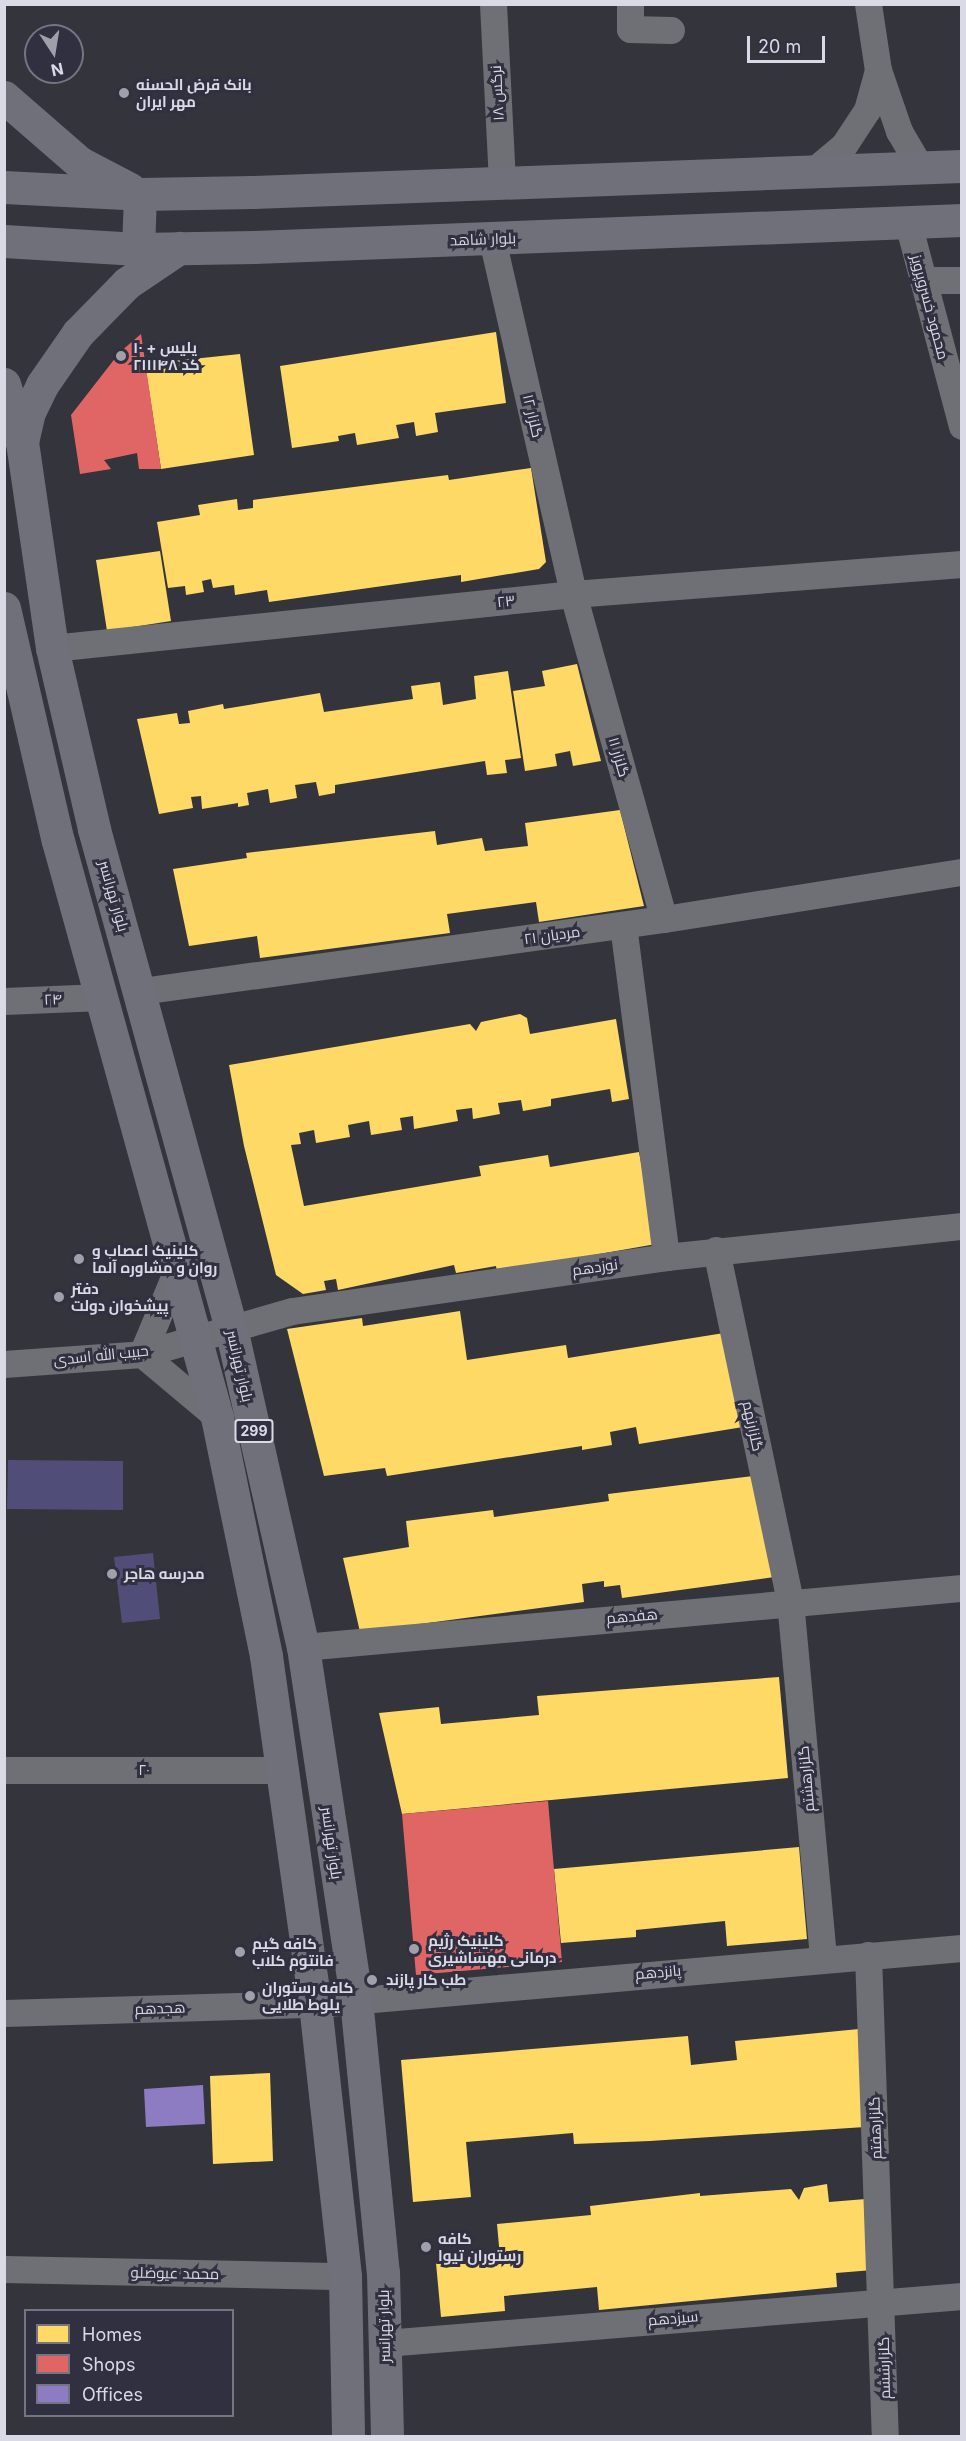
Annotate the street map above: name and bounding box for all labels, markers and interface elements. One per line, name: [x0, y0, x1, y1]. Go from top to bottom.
north arrow: [24, 24, 84, 84]
scale bar: [750, 24, 828, 62]
text: 20 m: [758, 36, 801, 57]
text: N: [49, 59, 65, 81]
street label: نرگس ۱۸: [487, 65, 507, 121]
place label: بانک قرض الحسنه مهر ایران: [136, 75, 252, 110]
marker: بانک قرض الحسنه مهر ایران: [117, 86, 131, 100]
street label: بلوار شاهد: [450, 229, 516, 249]
street label: محمود خسروپرویز: [907, 253, 953, 361]
place label: پلیس + ۱۰ کد ۲۱۱۱۴۸: [133, 338, 200, 373]
marker: پلیس + ۱۰ کد ۲۱۱۱۴۸: [114, 349, 128, 363]
street label: گلزار ۱۲: [519, 393, 547, 439]
street label: ۲۳: [496, 591, 516, 611]
street label: گلزار ۱۱: [605, 735, 633, 779]
street label: بلوار تهرانسر: [95, 858, 133, 934]
street label: ۲۱ مردیان: [523, 922, 581, 948]
street label: ۲۴: [44, 990, 62, 1008]
place label: کلینیک اعصاب و روان و مشاوره آلما: [92, 1241, 217, 1276]
marker: کلینیک اعصاب و روان و مشاوره آلما: [70, 1250, 88, 1268]
street label: نوزدهم: [571, 1255, 619, 1279]
place label: دفتر پیشخوان دولت: [71, 1279, 168, 1314]
marker: دفتر پیشخوان دولت: [52, 1290, 66, 1304]
street label: بلوار تهرانسر: [223, 1328, 257, 1404]
street label: حبیب الله اسدی: [53, 1341, 149, 1369]
street label: گلزارنهم: [739, 1399, 767, 1453]
road number: 299: [233, 1420, 275, 1442]
place label: مدرسه هاجر: [124, 1565, 205, 1583]
marker: مدرسه هاجر: [105, 1567, 119, 1581]
street label: هفدهم: [606, 1605, 658, 1627]
street label: گلزارهشتم: [794, 1745, 818, 1813]
street label: ۲۰: [138, 1761, 150, 1779]
street label: بلوار تهرانسر: [318, 1806, 346, 1880]
place label: کلینیک رژیم درمانی مهساشیری: [428, 1931, 556, 1966]
place label: کافه گیم فانتوم کلاب: [252, 1934, 334, 1969]
marker: کلینیک رژیم درمانی مهساشیری: [405, 1940, 423, 1958]
marker: کافه گیم فانتوم کلاب: [233, 1945, 247, 1959]
street label: پانزدهم: [634, 1961, 682, 1983]
marker: طب کار پازند: [363, 1971, 381, 1989]
place label: طب کار پازند: [386, 1971, 466, 1989]
place label: کافه رستوران يلوط طلایی: [262, 1978, 353, 2013]
marker: کافه رستوران يلوط طلایی: [243, 1989, 257, 2003]
street label: هجدهم: [134, 1998, 186, 2018]
street label: گلزارهفتم: [865, 2096, 885, 2160]
place label: کافه رستوران تیوا: [438, 2229, 521, 2264]
marker: کافه رستوران تیوا: [419, 2240, 433, 2254]
street label: محمد عیوضلو: [131, 2263, 219, 2283]
street label: بلوار تهرانسر: [374, 2289, 394, 2363]
street label: سیزدهم: [647, 2307, 699, 2329]
legend: [24, 2309, 234, 2417]
text: Homes: [82, 2324, 142, 2345]
street label: گلزارششم: [874, 2337, 894, 2399]
text: Shops: [82, 2354, 136, 2375]
text: Offices: [82, 2384, 143, 2405]

